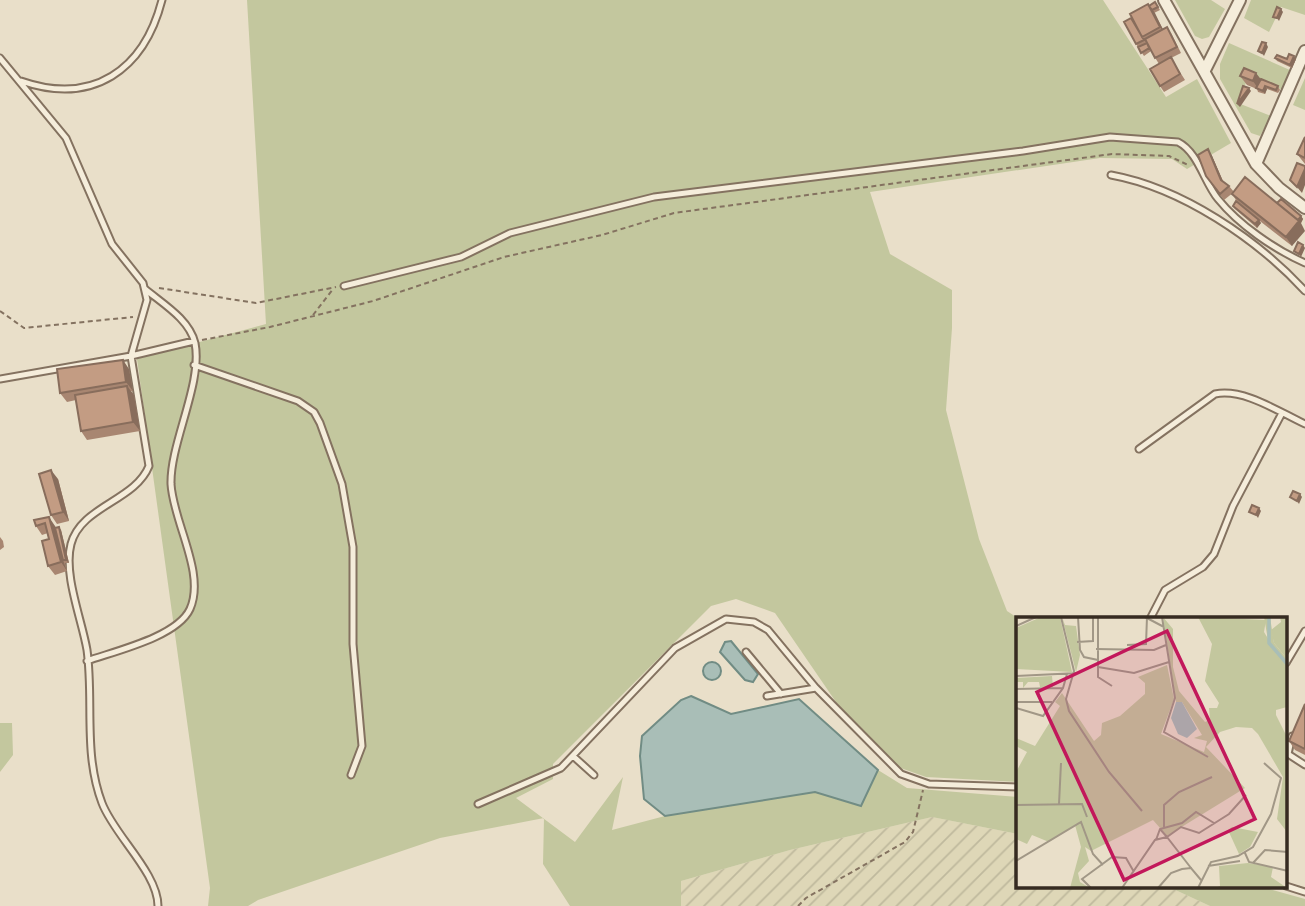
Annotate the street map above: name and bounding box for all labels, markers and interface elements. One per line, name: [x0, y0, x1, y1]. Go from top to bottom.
inset map: [1016, 617, 1288, 888]

